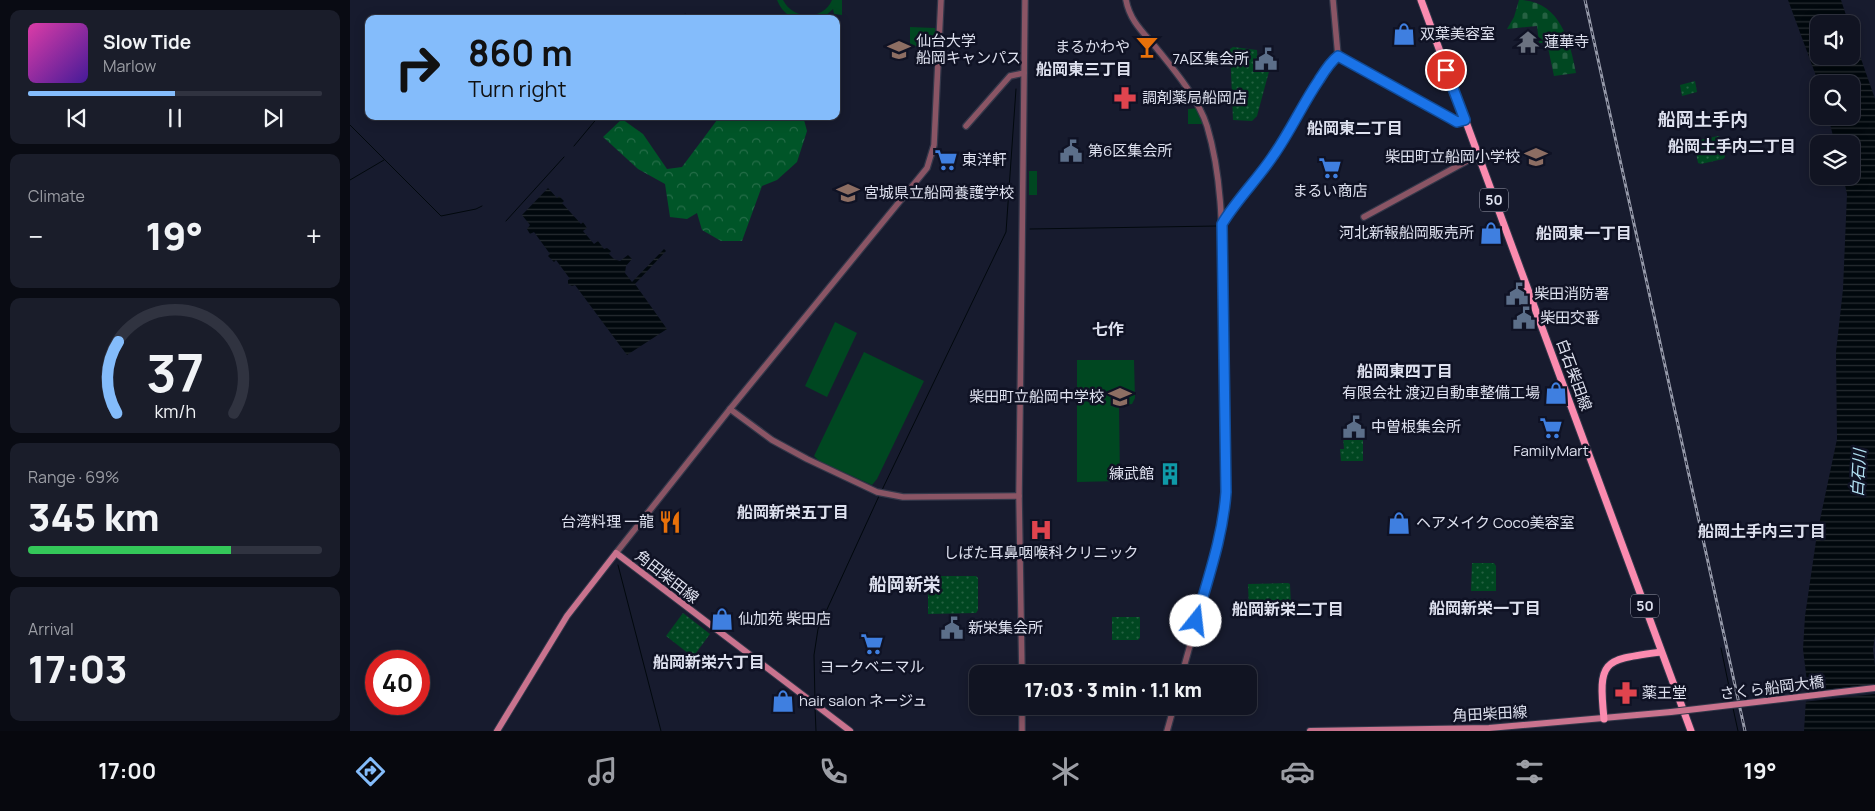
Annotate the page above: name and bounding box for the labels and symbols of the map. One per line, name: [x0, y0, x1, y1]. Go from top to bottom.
shop icon: 双葉美容室: [1391, 21, 1417, 47]
place label: 双葉美容室: [1420, 23, 1495, 44]
temple icon: 蓮華寺: [1515, 29, 1541, 55]
place label: 仙台大学 船岡キャンパス: [916, 30, 1021, 68]
place label: 蓮華寺: [1544, 31, 1589, 52]
bar icon: まるかわや: [1134, 34, 1160, 60]
place label: まるかわや: [1055, 36, 1130, 57]
school or university icon: 仙台大学 船岡キャンパス: [886, 37, 912, 63]
public building icon: 7A区集会所: [1253, 46, 1279, 72]
place label: 7A区集会所: [1173, 48, 1249, 69]
pin: [1425, 49, 1467, 91]
district label: 船岡東三丁目: [1036, 58, 1132, 80]
pharmacy icon: 調剤薬局船岡店: [1112, 85, 1138, 111]
place label: 調剤薬局船岡店: [1142, 87, 1247, 108]
district label: 船岡土手内: [1658, 107, 1748, 131]
district label: 船岡東二丁目: [1307, 117, 1403, 139]
district label: 船岡土手内二丁目: [1668, 135, 1796, 157]
public building icon: 第6区集会所: [1058, 138, 1084, 164]
place label: 第6区集会所: [1088, 140, 1172, 161]
school or university icon: 柴田町立船岡小学校: [1523, 144, 1549, 170]
place label: 柴田町立船岡小学校: [1385, 146, 1520, 167]
supermarket icon: 東洋軒: [933, 147, 959, 173]
place label: 東洋軒: [962, 149, 1007, 170]
supermarket icon: まるい商店: [1317, 155, 1343, 181]
school or university icon: 宮城県立船岡養護学校: [835, 180, 861, 206]
place label: まるい商店: [1292, 180, 1368, 201]
place label: 宮城県立船岡養護学校: [864, 182, 1014, 203]
road number: 50: [1480, 188, 1508, 212]
shop icon: 河北新報船岡販売所: [1478, 220, 1504, 246]
place label: 河北新報船岡販売所: [1339, 222, 1474, 243]
district label: 船岡東一丁目: [1536, 222, 1632, 244]
public building icon: 柴田消防署: [1504, 281, 1530, 307]
place label: 柴田消防署: [1534, 283, 1609, 304]
public building icon: 柴田交番: [1511, 305, 1537, 331]
place label: 柴田交番: [1540, 307, 1600, 328]
district label: 七作: [1092, 318, 1124, 340]
street label: 白石柴田線: [1552, 336, 1597, 414]
district label: 船岡東四丁目: [1357, 360, 1453, 382]
shop icon: 有限会社 渡辺自動車整備工場: [1543, 380, 1569, 406]
place label: 有限会社 渡辺自動車整備工場: [1342, 382, 1540, 403]
school or university icon: 柴田町立船岡中学校: [1107, 384, 1133, 410]
place label: 柴田町立船岡中学校: [969, 386, 1104, 407]
public building icon: 中曽根集会所: [1341, 414, 1367, 440]
supermarket icon: FamilyMart: [1538, 415, 1564, 441]
place label: 中曽根集会所: [1371, 416, 1461, 437]
place label: FamilyMart: [1513, 440, 1589, 461]
water label: 白石川: [1846, 446, 1870, 498]
building icon: 練武館: [1157, 461, 1183, 487]
place label: 練武館: [1109, 463, 1154, 484]
district label: 船岡新栄五丁目: [737, 501, 849, 523]
restaurant icon: 台湾料理 一龍: [657, 509, 683, 535]
shop icon: ヘアメイク Coco美容室: [1386, 510, 1412, 536]
place label: 台湾料理 一龍: [561, 511, 654, 532]
place label: ヘアメイク Coco美容室: [1416, 512, 1575, 533]
hospital icon: しばた耳鼻咽喉科クリニック: [1028, 517, 1054, 543]
district label: 船岡土手内三丁目: [1698, 520, 1826, 542]
place label: しばた耳鼻咽喉科クリニック: [943, 542, 1139, 563]
street label: 角田柴田線: [631, 545, 703, 608]
district label: 船岡新栄: [869, 572, 941, 596]
position arrow: [1169, 594, 1221, 646]
road number: 50: [1631, 594, 1659, 618]
district label: 船岡新栄一丁目: [1429, 597, 1541, 619]
district label: 船岡新栄二丁目: [1232, 598, 1344, 620]
shop icon: 仙加苑 柴田店: [709, 606, 735, 632]
place label: 仙加苑 柴田店: [738, 608, 831, 629]
public building icon: 新栄集会所: [939, 615, 965, 641]
place label: 新栄集会所: [968, 617, 1043, 638]
supermarket icon: ヨークベニマル: [859, 631, 885, 657]
speed limit sign: 40: [365, 650, 430, 715]
district label: 船岡新栄六丁目: [653, 651, 765, 673]
place label: ヨークベニマル: [819, 656, 925, 677]
street label: さくら船岡大橋: [1719, 671, 1825, 704]
pharmacy icon: 薬王堂: [1613, 680, 1639, 706]
place label: 薬王堂: [1642, 682, 1687, 703]
shop icon: hair salon ネージュ: [770, 688, 796, 714]
place label: hair salon ネージュ: [799, 690, 927, 711]
street label: 角田柴田線: [1452, 701, 1528, 726]

